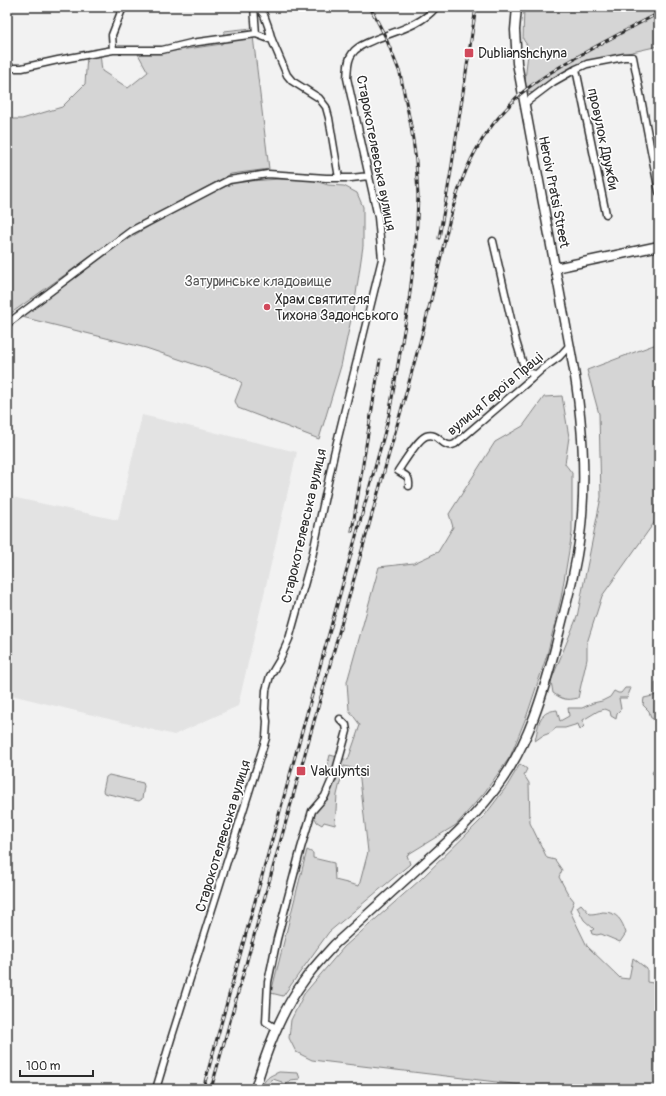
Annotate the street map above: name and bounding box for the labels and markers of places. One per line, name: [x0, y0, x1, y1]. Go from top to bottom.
place label: Dublianshchyna: [478, 45, 567, 62]
marker: Dublianshchyna: [463, 47, 475, 59]
place label: Храм святителя Тихона Задонського: [275, 291, 399, 324]
marker: Храм святителя Тихона Задонського: [262, 302, 272, 312]
place label: Vakulyntsi: [310, 763, 370, 780]
marker: Vakulyntsi: [295, 765, 307, 777]

